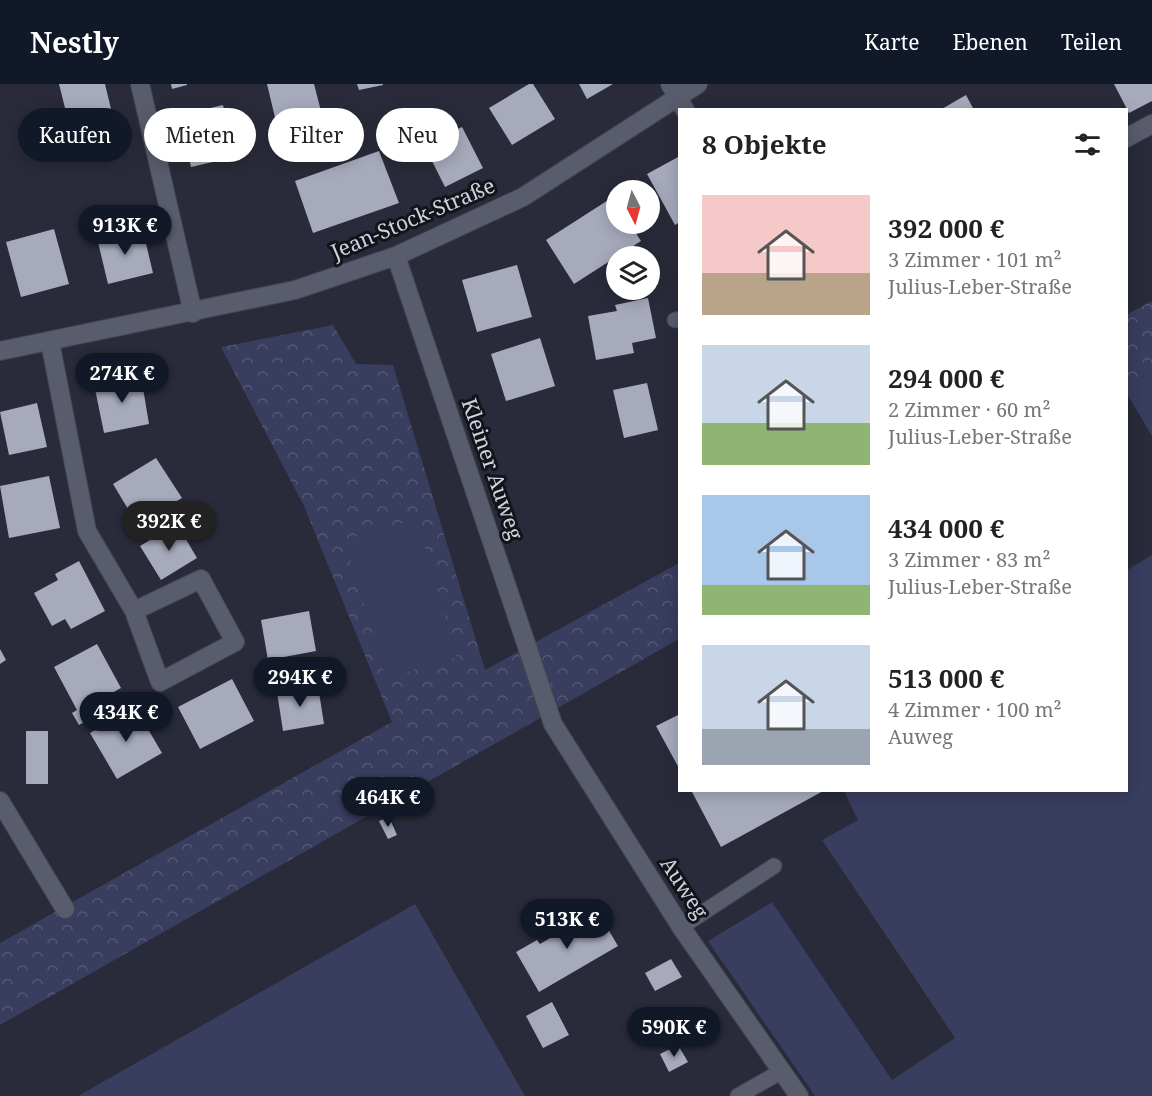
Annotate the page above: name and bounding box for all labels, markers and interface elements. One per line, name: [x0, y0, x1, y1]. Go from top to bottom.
text: Nestly: [30, 23, 119, 61]
text: Karte: [864, 28, 919, 56]
text: Ebenen: [952, 28, 1028, 56]
text: Teilen: [1061, 28, 1122, 56]
chip: Kaufen: [18, 108, 132, 162]
chip: Mieten: [144, 108, 256, 162]
chip: Filter: [268, 108, 364, 162]
chip: Neu: [376, 108, 459, 162]
text: 8 Objekte: [702, 126, 827, 162]
icon: filters: [1071, 128, 1104, 161]
street label: Jean-Stock-Straße: [325, 171, 499, 266]
north arrow: [606, 180, 660, 234]
map controls: [606, 180, 660, 300]
pin: 913K €: [76, 205, 174, 256]
text: 392 000 €: [888, 210, 1004, 246]
text: 913K €: [93, 211, 157, 238]
icon: home: [750, 219, 822, 291]
button: layers: [606, 246, 660, 300]
text: 3 Zimmer · 101 m²: [888, 246, 1062, 273]
text: Julius-Leber-Straße: [888, 273, 1072, 300]
pin: 274K €: [73, 353, 171, 404]
text: 274K €: [90, 359, 154, 386]
text: 294 000 €: [888, 360, 1004, 396]
icon: home: [750, 369, 822, 441]
street label: Kleiner Auweg: [456, 394, 530, 544]
text: 2 Zimmer · 60 m²: [888, 396, 1050, 423]
text: Julius-Leber-Straße: [888, 423, 1072, 450]
pin: 392K €: [120, 501, 218, 552]
text: 392K €: [137, 507, 201, 534]
text: 434 000 €: [888, 510, 1004, 546]
icon: home: [750, 519, 822, 591]
text: 3 Zimmer · 83 m²: [888, 546, 1050, 573]
text: Julius-Leber-Straße: [888, 573, 1072, 600]
pin: 294K €: [251, 657, 349, 708]
text: 513 000 €: [888, 660, 1004, 696]
text: 294K €: [268, 663, 332, 690]
icon: home: [750, 669, 822, 741]
pin: 434K €: [77, 692, 175, 743]
text: 4 Zimmer · 100 m²: [888, 696, 1062, 723]
text: 434K €: [94, 698, 158, 725]
text: Auweg: [888, 723, 953, 750]
pin: 464K €: [339, 777, 437, 828]
text: 464K €: [356, 783, 420, 810]
street label: Auweg: [654, 851, 716, 924]
pin: 513K €: [518, 899, 616, 950]
text: 513K €: [535, 905, 599, 932]
pin: 590K €: [625, 1007, 723, 1058]
text: 590K €: [642, 1013, 706, 1040]

